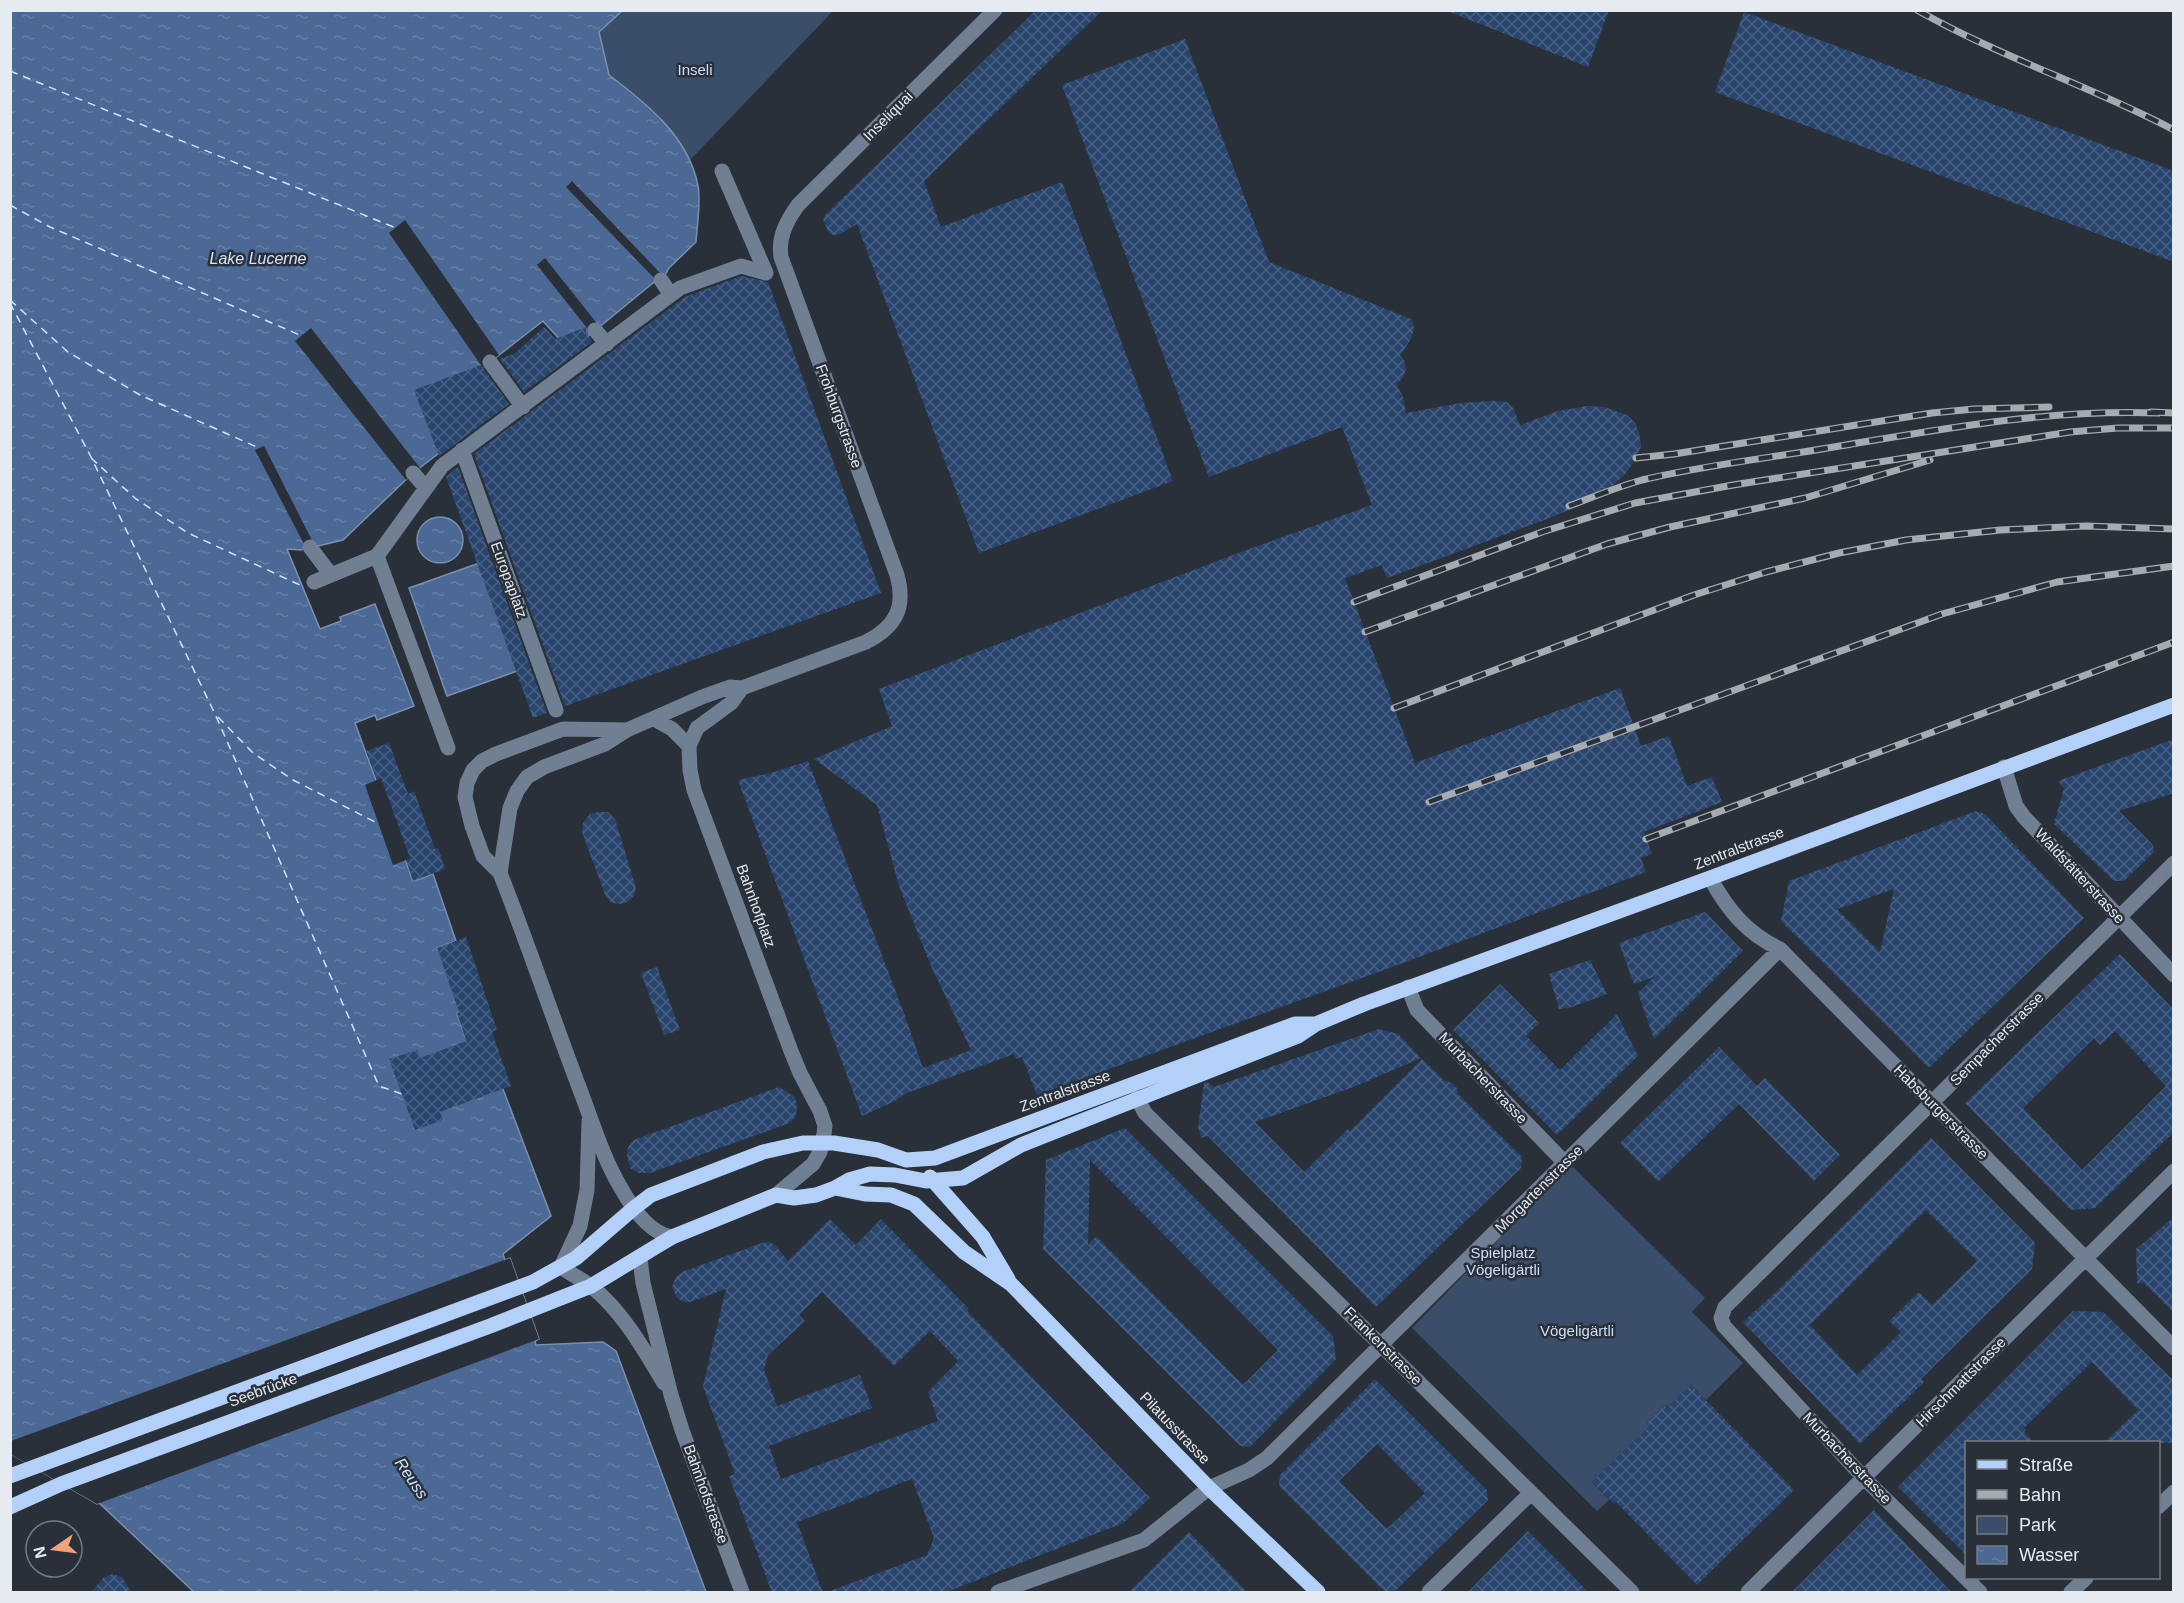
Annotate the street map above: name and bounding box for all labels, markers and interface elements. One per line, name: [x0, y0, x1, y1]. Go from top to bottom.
park label: Inseli: [677, 61, 713, 78]
street label: Inseliquai: [859, 87, 916, 144]
water label: Lake Lucerne: [210, 250, 307, 267]
street label: Frohburgstrasse: [813, 362, 866, 470]
street label: Europaplatz: [488, 539, 531, 620]
street label: Zentralstrasse: [1691, 823, 1786, 872]
street label: Waldstätterstrasse: [2032, 825, 2129, 927]
street label: Bahnhofplatz: [734, 862, 779, 950]
street label: Sempacherstrasse: [1946, 988, 2047, 1089]
street label: Murbacherstrasse: [1436, 1029, 1531, 1127]
street label: Habsburgerstrasse: [1891, 1061, 1992, 1162]
street label: Zentralstrasse: [1017, 1066, 1112, 1115]
street label: Morgartenstrasse: [1491, 1141, 1586, 1236]
park label: Spielplatz Vögeligärtli: [1466, 1244, 1540, 1278]
street label: Frankenstrasse: [1341, 1303, 1426, 1388]
park label: Vögeligärtli: [1540, 1322, 1614, 1339]
street label: Hirschmattstrasse: [1912, 1333, 2009, 1430]
street label: Seebrücke: [226, 1369, 299, 1410]
street label: Pilatusstrasse: [1137, 1388, 1214, 1467]
street label: Murbacherstrasse: [1800, 1409, 1895, 1507]
legend: [1965, 1441, 2160, 1579]
street label: Bahnhofstrasse: [681, 1442, 732, 1546]
water label: Reuss: [392, 1455, 431, 1502]
text: Straße: [2019, 1455, 2073, 1475]
text: Bahn: [2019, 1485, 2061, 1505]
text: Park: [2019, 1515, 2057, 1535]
north arrow: [24, 1519, 84, 1579]
text: N: [30, 1545, 50, 1560]
text: Wasser: [2019, 1545, 2079, 1565]

